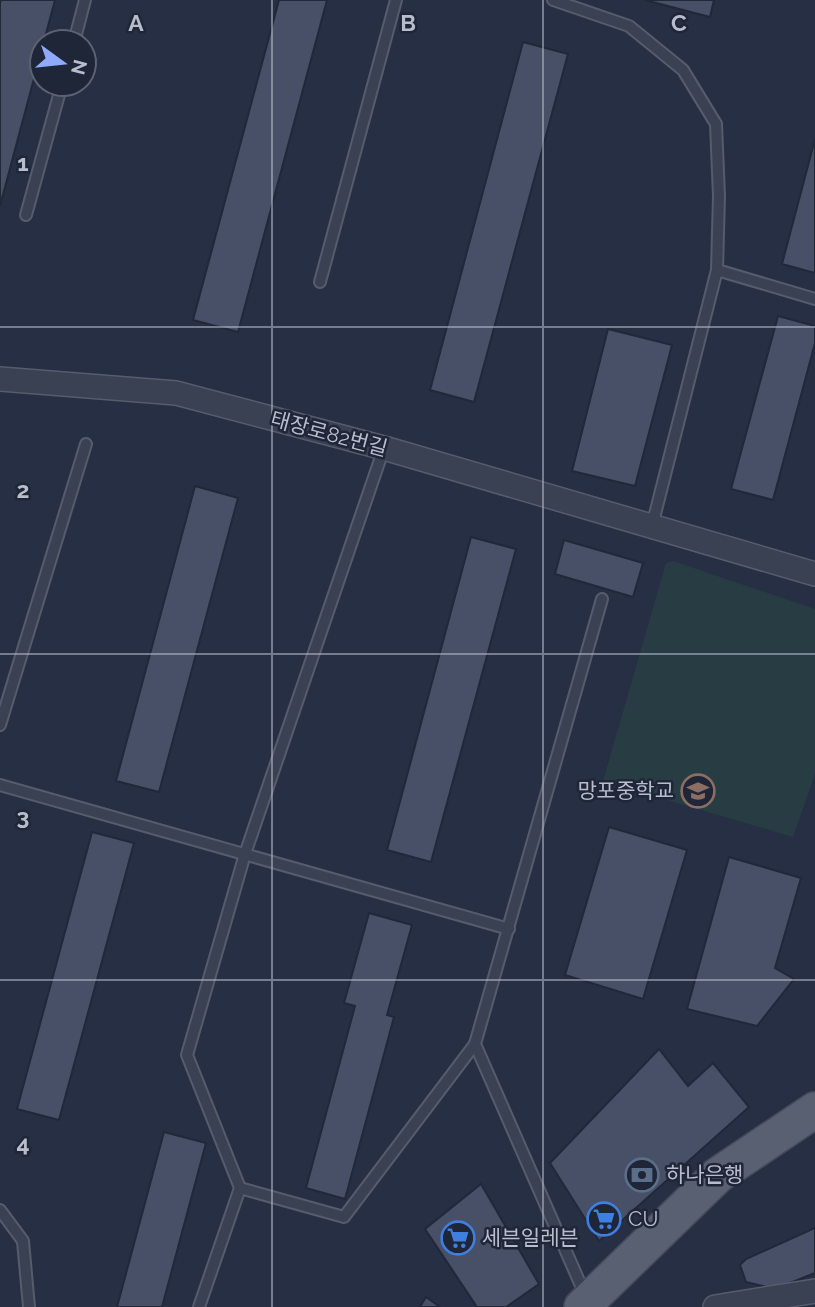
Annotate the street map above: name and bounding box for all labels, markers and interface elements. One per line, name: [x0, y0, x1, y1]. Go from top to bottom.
text: A: [128, 9, 144, 36]
text: B: [400, 9, 416, 36]
text: C: [671, 9, 687, 36]
north arrow: [28, 28, 98, 98]
text: N: [67, 58, 92, 77]
text: 1: [17, 149, 29, 176]
street label: 태장로82번길: [268, 406, 390, 461]
text: 2: [17, 476, 29, 503]
school or university icon: 망포중학교: [679, 772, 717, 810]
place label: 망포중학교: [577, 778, 674, 803]
text: 3: [17, 803, 29, 830]
text: 4: [16, 1130, 30, 1157]
bank icon: 하나은행: [623, 1156, 661, 1194]
place label: 하나은행: [666, 1162, 743, 1187]
supermarket icon: CU: [585, 1200, 623, 1238]
place label: CU: [628, 1206, 658, 1231]
supermarket icon: 세븐일레븐: [439, 1219, 477, 1257]
place label: 세븐일레븐: [482, 1225, 579, 1250]

